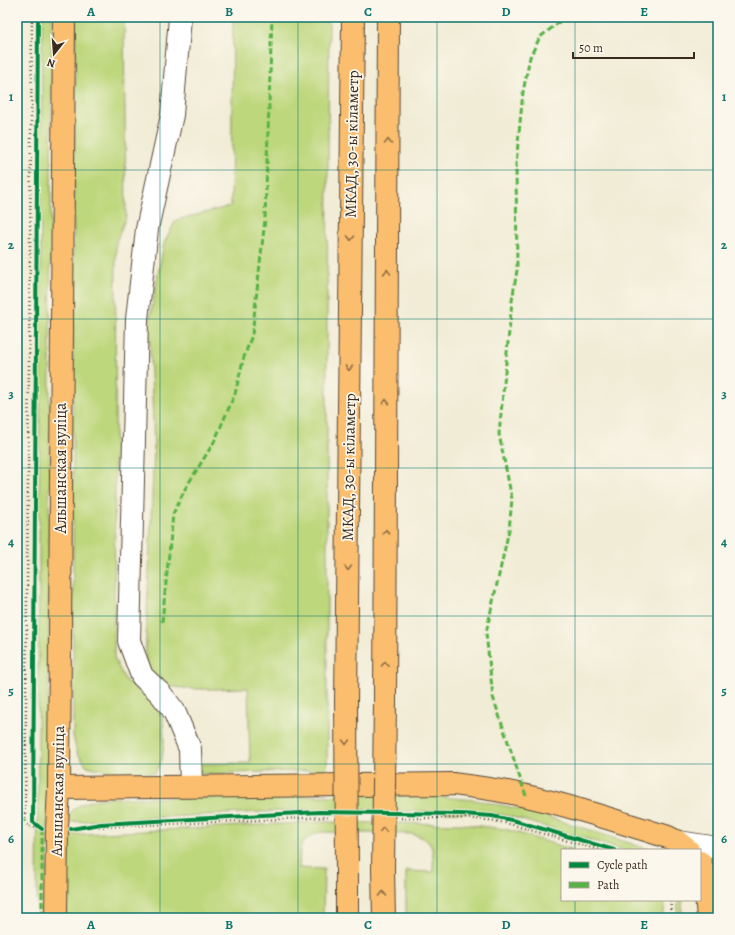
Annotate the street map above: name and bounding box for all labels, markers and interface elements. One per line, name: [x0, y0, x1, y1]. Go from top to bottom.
text: A: [86, 3, 96, 20]
text: B: [225, 3, 233, 20]
text: C: [364, 3, 372, 20]
text: D: [501, 3, 511, 20]
text: E: [640, 3, 648, 20]
north arrow: [34, 34, 74, 74]
scale bar: [573, 34, 694, 60]
text: 50 m: [579, 40, 603, 56]
text: N: [45, 55, 57, 71]
street label: МКАД, 30-ы кіламетр: [340, 70, 364, 218]
text: 1: [9, 88, 14, 105]
text: 1: [722, 88, 727, 105]
one-way arrow: [384, 139, 392, 145]
one-way arrow: [347, 235, 355, 241]
text: 2: [8, 236, 15, 253]
text: 2: [721, 236, 728, 253]
one-way arrow: [383, 269, 391, 275]
one-way arrow: [345, 365, 354, 371]
text: 3: [8, 385, 14, 402]
text: 3: [721, 385, 727, 402]
street label: МКАД, 30-ы кіламетр: [337, 393, 361, 541]
one-way arrow: [382, 399, 391, 405]
street label: Альшанская вуліца: [50, 402, 72, 534]
one-way arrow: [382, 529, 390, 535]
text: 4: [8, 533, 14, 550]
text: 4: [721, 533, 727, 550]
one-way arrow: [344, 565, 352, 571]
one-way arrow: [381, 661, 389, 667]
text: 5: [8, 682, 14, 699]
text: 5: [721, 682, 727, 699]
street label: Альшанская вуліца: [46, 725, 70, 858]
one-way arrow: [342, 739, 350, 745]
one-way arrow: [379, 827, 387, 833]
text: 6: [8, 830, 14, 847]
text: 6: [721, 830, 727, 847]
legend: [561, 849, 701, 901]
text: Cycle path: [597, 857, 648, 873]
text: Path: [597, 877, 620, 893]
one-way arrow: [379, 891, 387, 897]
text: A: [86, 916, 96, 933]
text: B: [225, 916, 233, 933]
text: C: [364, 916, 372, 933]
text: D: [501, 916, 511, 933]
text: E: [640, 916, 648, 933]

